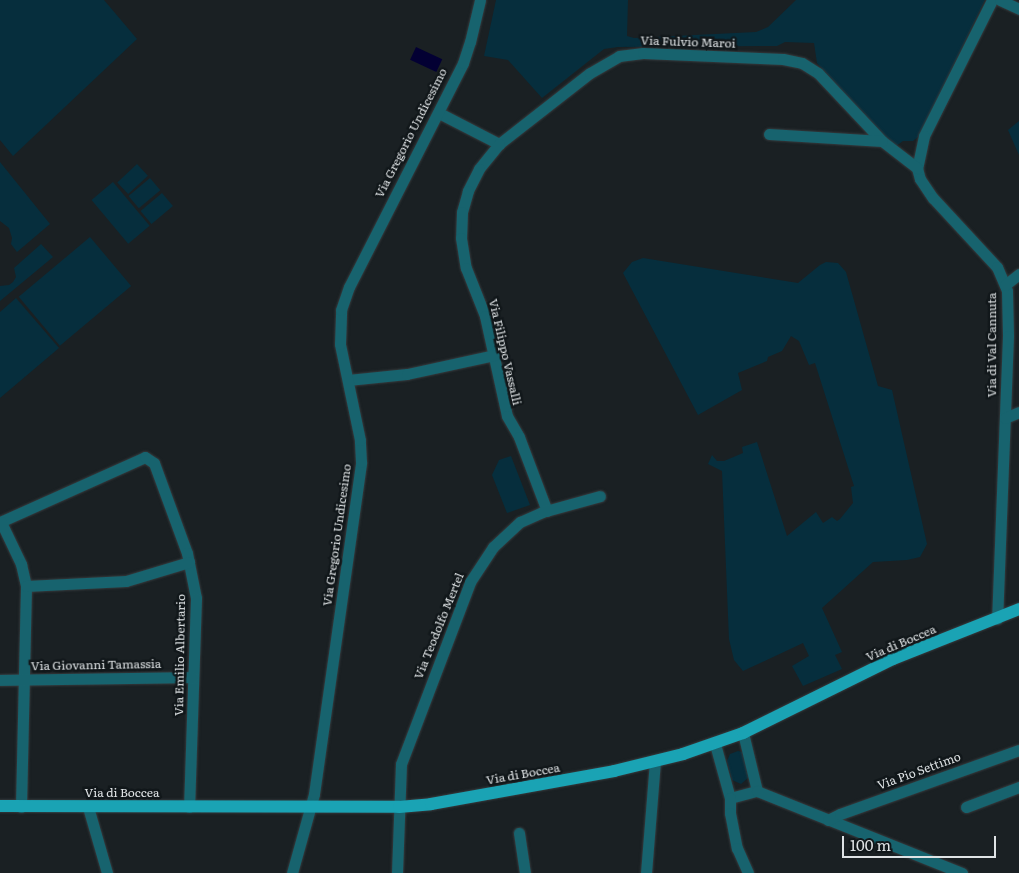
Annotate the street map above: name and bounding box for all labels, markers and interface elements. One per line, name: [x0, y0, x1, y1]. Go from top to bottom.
street label: Via Fulvio Maroi: [640, 33, 736, 51]
street label: Via Gregorio Undicesimo: [372, 66, 450, 200]
street label: Via di Val Cannuta: [985, 293, 999, 397]
street label: Via Filippo Vassalli: [486, 297, 524, 407]
street label: Via Gregorio Undicesimo: [320, 463, 354, 607]
street label: Via Teodolfo Mertel: [411, 571, 467, 681]
street label: Via Emilio Albertario: [172, 594, 188, 716]
street label: Via di Boccea: [864, 622, 938, 664]
street label: Via Giovanni Tamassia: [31, 657, 161, 673]
street label: Via Pio Settimo: [875, 749, 963, 793]
street label: Via di Boccea: [485, 760, 561, 788]
street label: Via di Boccea: [85, 786, 159, 800]
scale bar: [844, 826, 998, 858]
text: 100 m: [850, 833, 891, 856]

